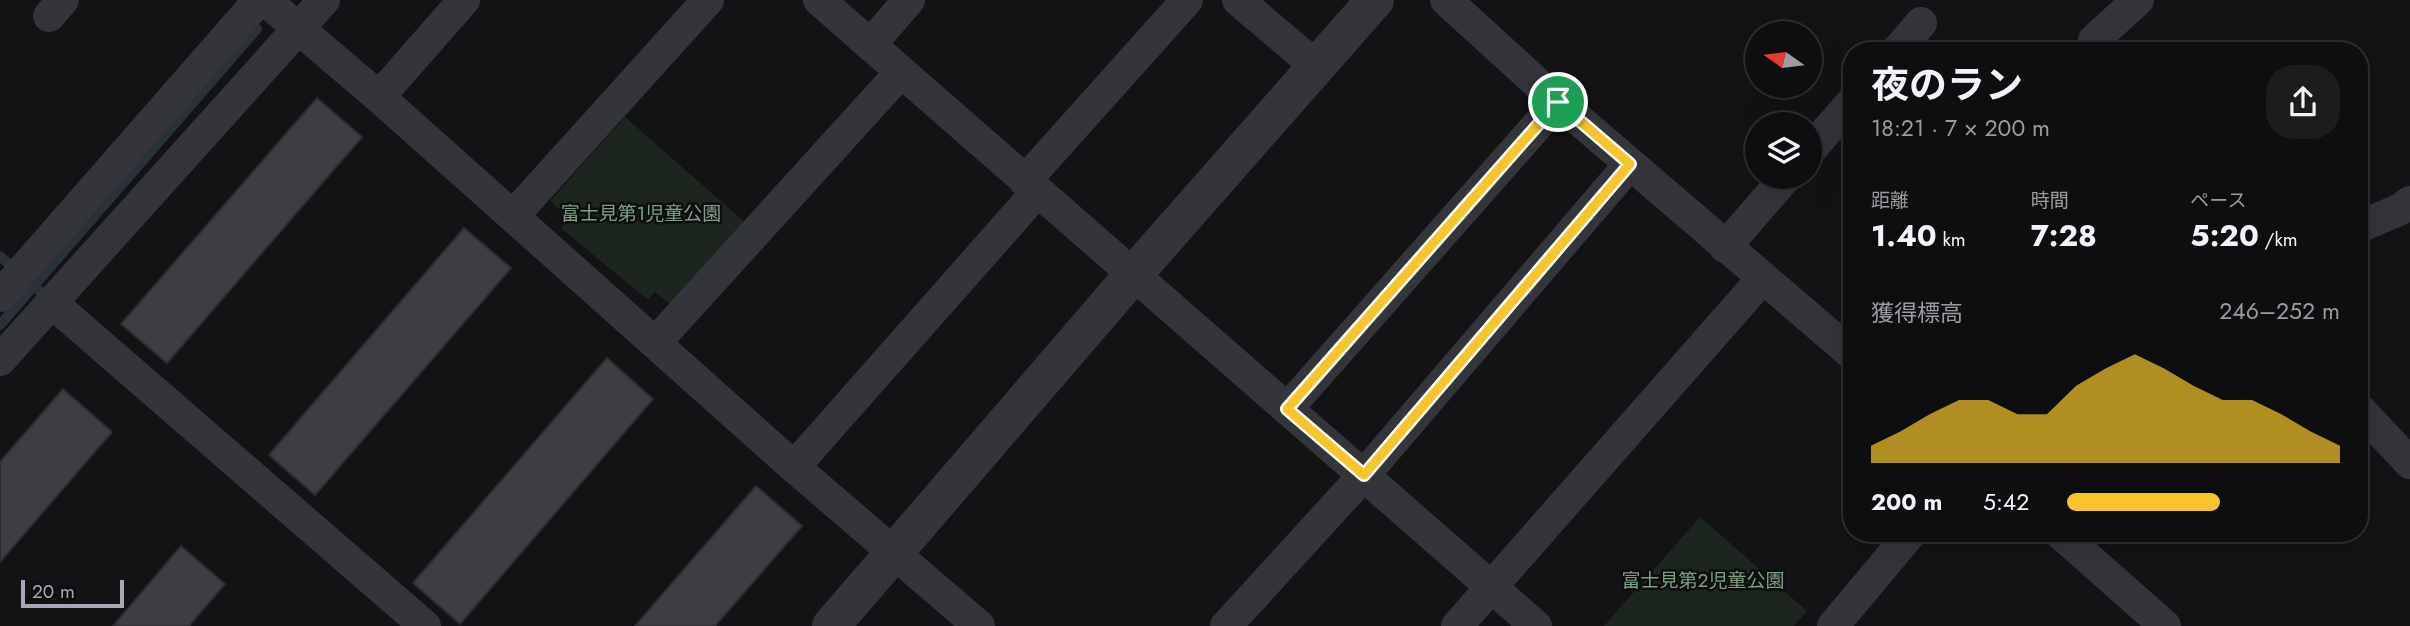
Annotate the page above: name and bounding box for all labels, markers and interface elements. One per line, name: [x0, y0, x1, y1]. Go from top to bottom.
north arrow: [1745, 21, 1822, 98]
map controls: [1745, 21, 1822, 189]
text: 夜のラン: [1871, 57, 2023, 112]
button: share: [2266, 65, 2340, 139]
pin: [1528, 72, 1588, 132]
icon: arrive: [1539, 83, 1577, 121]
text: 18:21 · 7 × 200 m: [1871, 111, 2050, 145]
button: layers: [1745, 112, 1822, 189]
text: 距離: [1871, 187, 1909, 214]
text: 時間: [2031, 187, 2069, 214]
text: ペース: [2190, 187, 2246, 214]
park label: 富士見第1児童公園: [561, 200, 721, 227]
text: 1.40: [1871, 214, 1937, 257]
text: 7:28: [2031, 214, 2097, 257]
text: 5:20: [2190, 214, 2259, 257]
text: km: [1937, 226, 1966, 253]
text: /km: [2259, 226, 2298, 253]
text: 246–252 m: [2219, 294, 2340, 328]
text: 獲得標高: [1871, 296, 1963, 330]
text: 200 m: [1871, 485, 1942, 519]
text: 5:42: [1983, 485, 2029, 519]
park label: 富士見第2児童公園: [1622, 567, 1784, 594]
scale bar: [21, 577, 124, 609]
text: 20 m: [32, 578, 75, 605]

